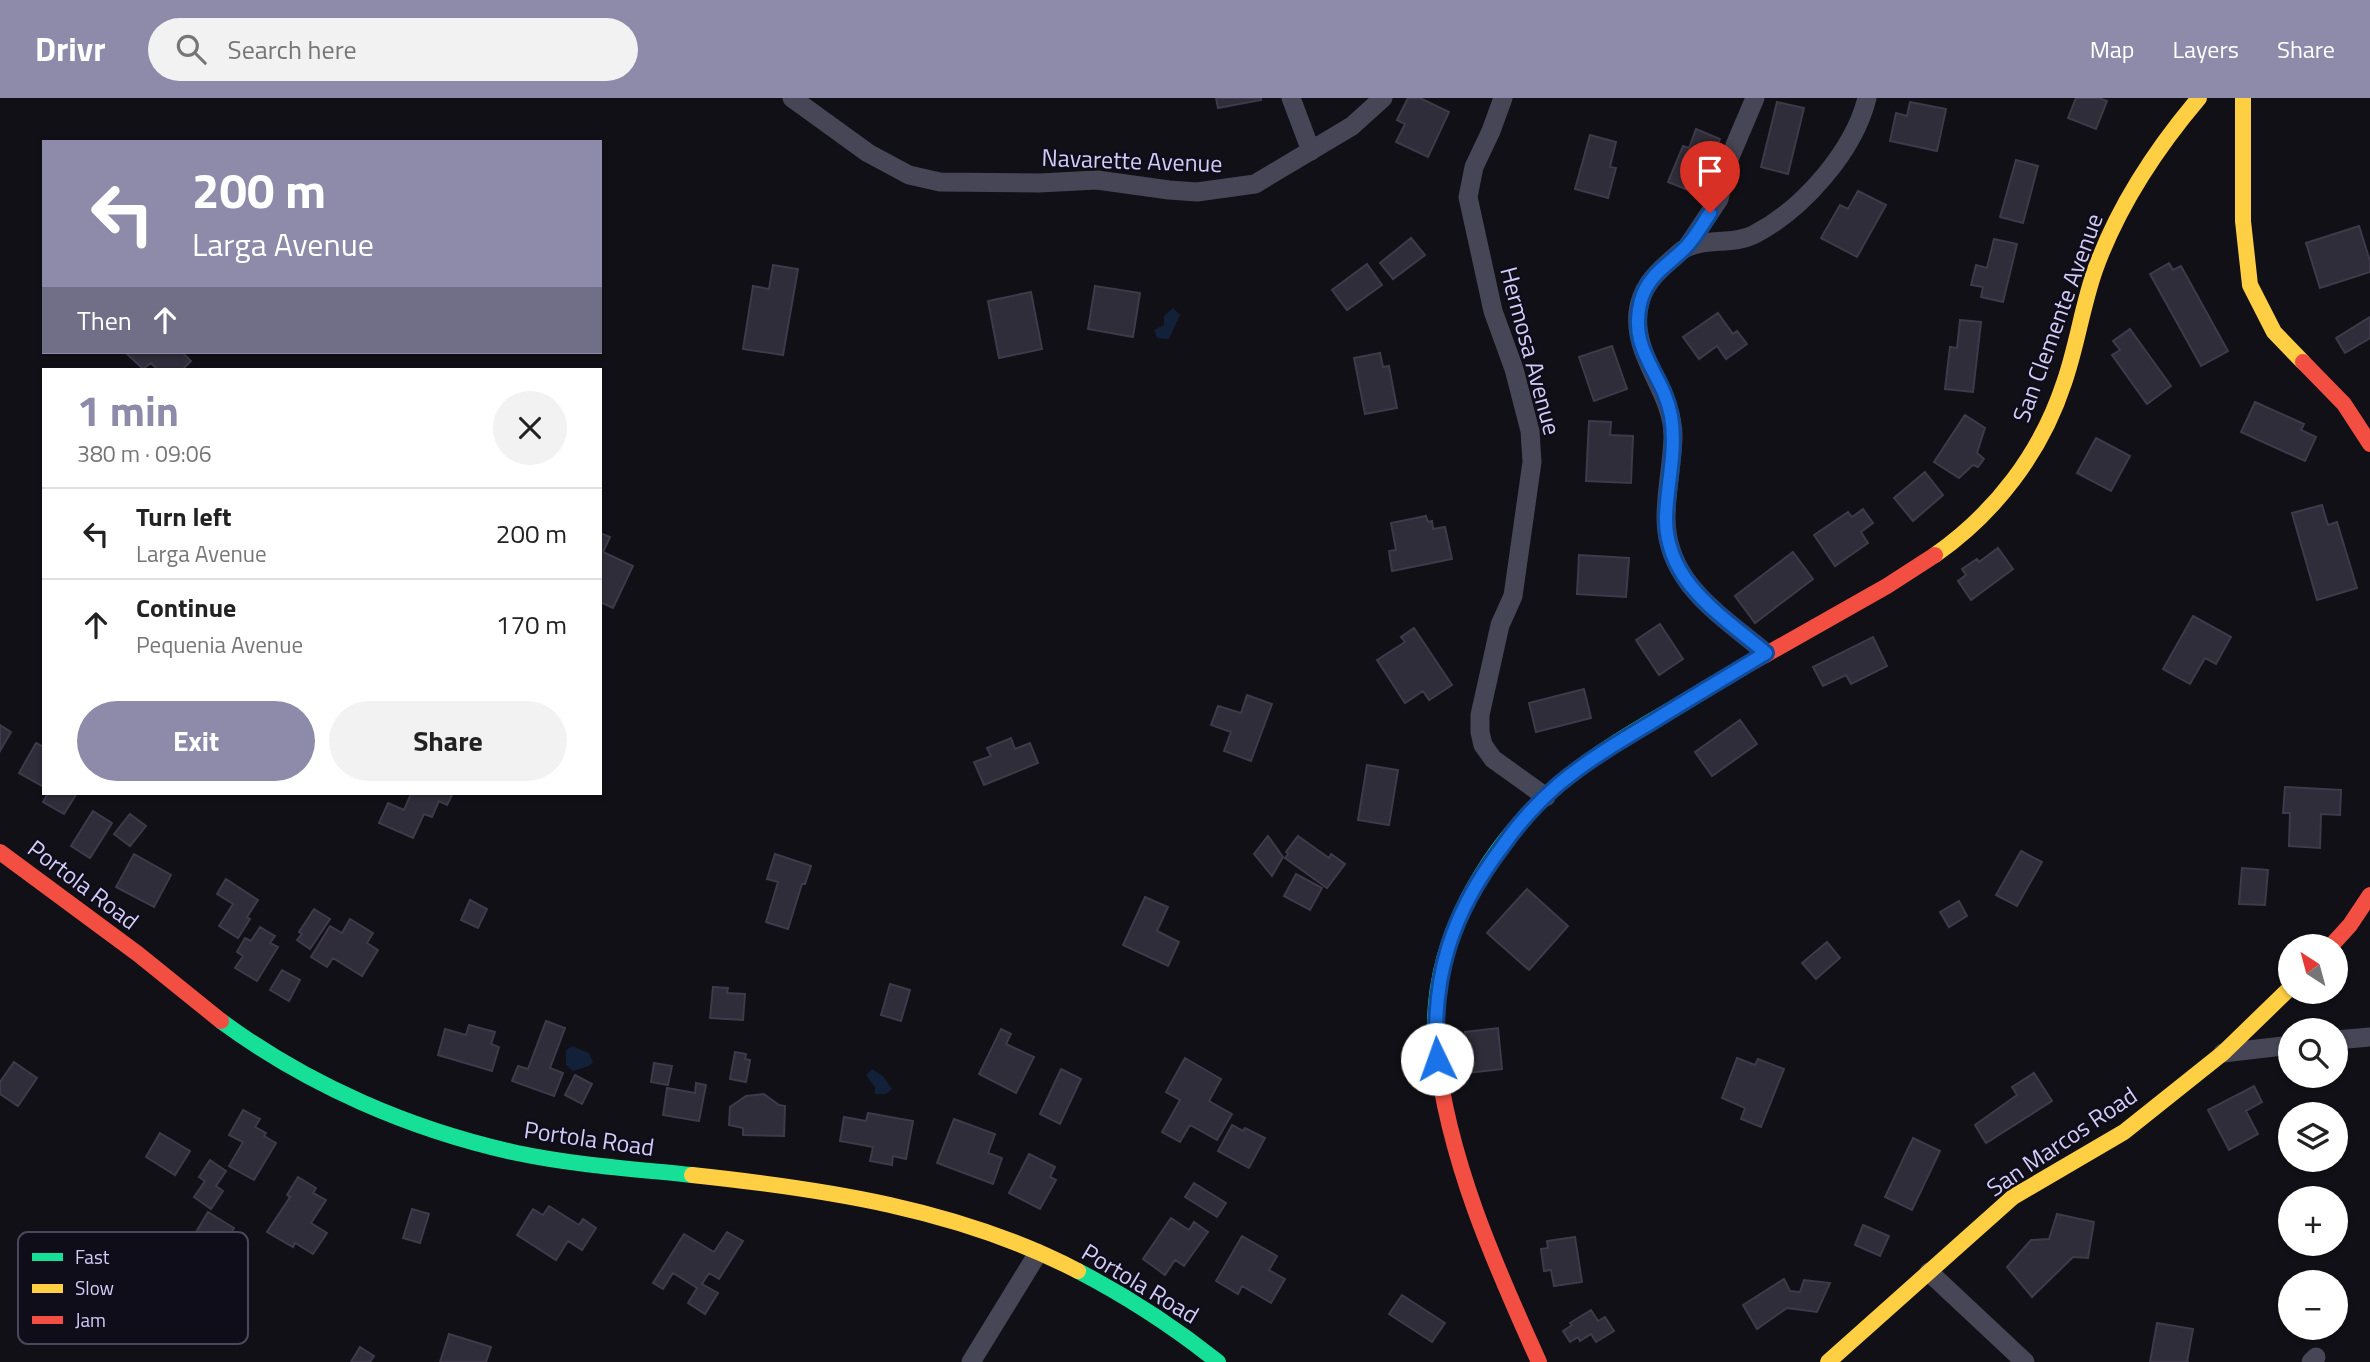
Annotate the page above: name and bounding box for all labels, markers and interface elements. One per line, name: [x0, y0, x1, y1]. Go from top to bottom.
search box: [148, 18, 638, 81]
text: Drivr: [35, 24, 106, 74]
icon: search: [172, 30, 210, 68]
text: Search here: [228, 30, 357, 69]
text: Map: [2090, 31, 2135, 67]
text: Layers: [2173, 31, 2239, 67]
text: Share: [2277, 31, 2335, 67]
street label: Navarette Avenue: [1041, 139, 1223, 181]
pin: [1680, 141, 1740, 213]
text: 200 m: [192, 152, 326, 227]
icon: arrive: [1691, 152, 1729, 190]
icon: left: [77, 168, 168, 259]
street label: San Clemente Avenue: [2003, 208, 2112, 427]
text: Larga Avenue: [192, 220, 374, 268]
street label: Hermosa Avenue: [1491, 263, 1571, 439]
text: Then: [77, 301, 132, 340]
icon: ahead: [146, 301, 184, 339]
text: 1 min: [77, 378, 179, 442]
button: close: [493, 391, 567, 465]
text: 380 m · 09:06: [77, 436, 212, 471]
text: Turn left: [136, 497, 231, 536]
text: 200 m: [496, 514, 567, 553]
icon: left: [77, 515, 115, 553]
text: Larga Avenue: [136, 536, 267, 571]
text: Continue: [136, 588, 236, 627]
text: 170 m: [496, 605, 567, 644]
icon: ahead: [77, 606, 115, 644]
text: Pequenia Avenue: [136, 627, 303, 662]
button: Exit: [77, 701, 315, 781]
button: Share: [329, 701, 567, 781]
street label: Portola Road: [20, 830, 147, 938]
north arrow: [2278, 934, 2348, 1004]
map controls: [2278, 934, 2348, 1340]
button: search: [2278, 1018, 2348, 1088]
position arrow: [1400, 1022, 1474, 1096]
street label: San Marcos Road: [1979, 1077, 2144, 1205]
button: layers: [2278, 1102, 2348, 1172]
street label: Portola Road: [522, 1111, 657, 1165]
button: +: [2278, 1186, 2348, 1256]
legend: [18, 1232, 248, 1344]
street label: Portola Road: [1075, 1234, 1206, 1332]
text: Fast: [75, 1242, 110, 1271]
button: −: [2278, 1270, 2348, 1340]
text: Slow: [75, 1273, 114, 1302]
text: Jam: [75, 1305, 106, 1334]

